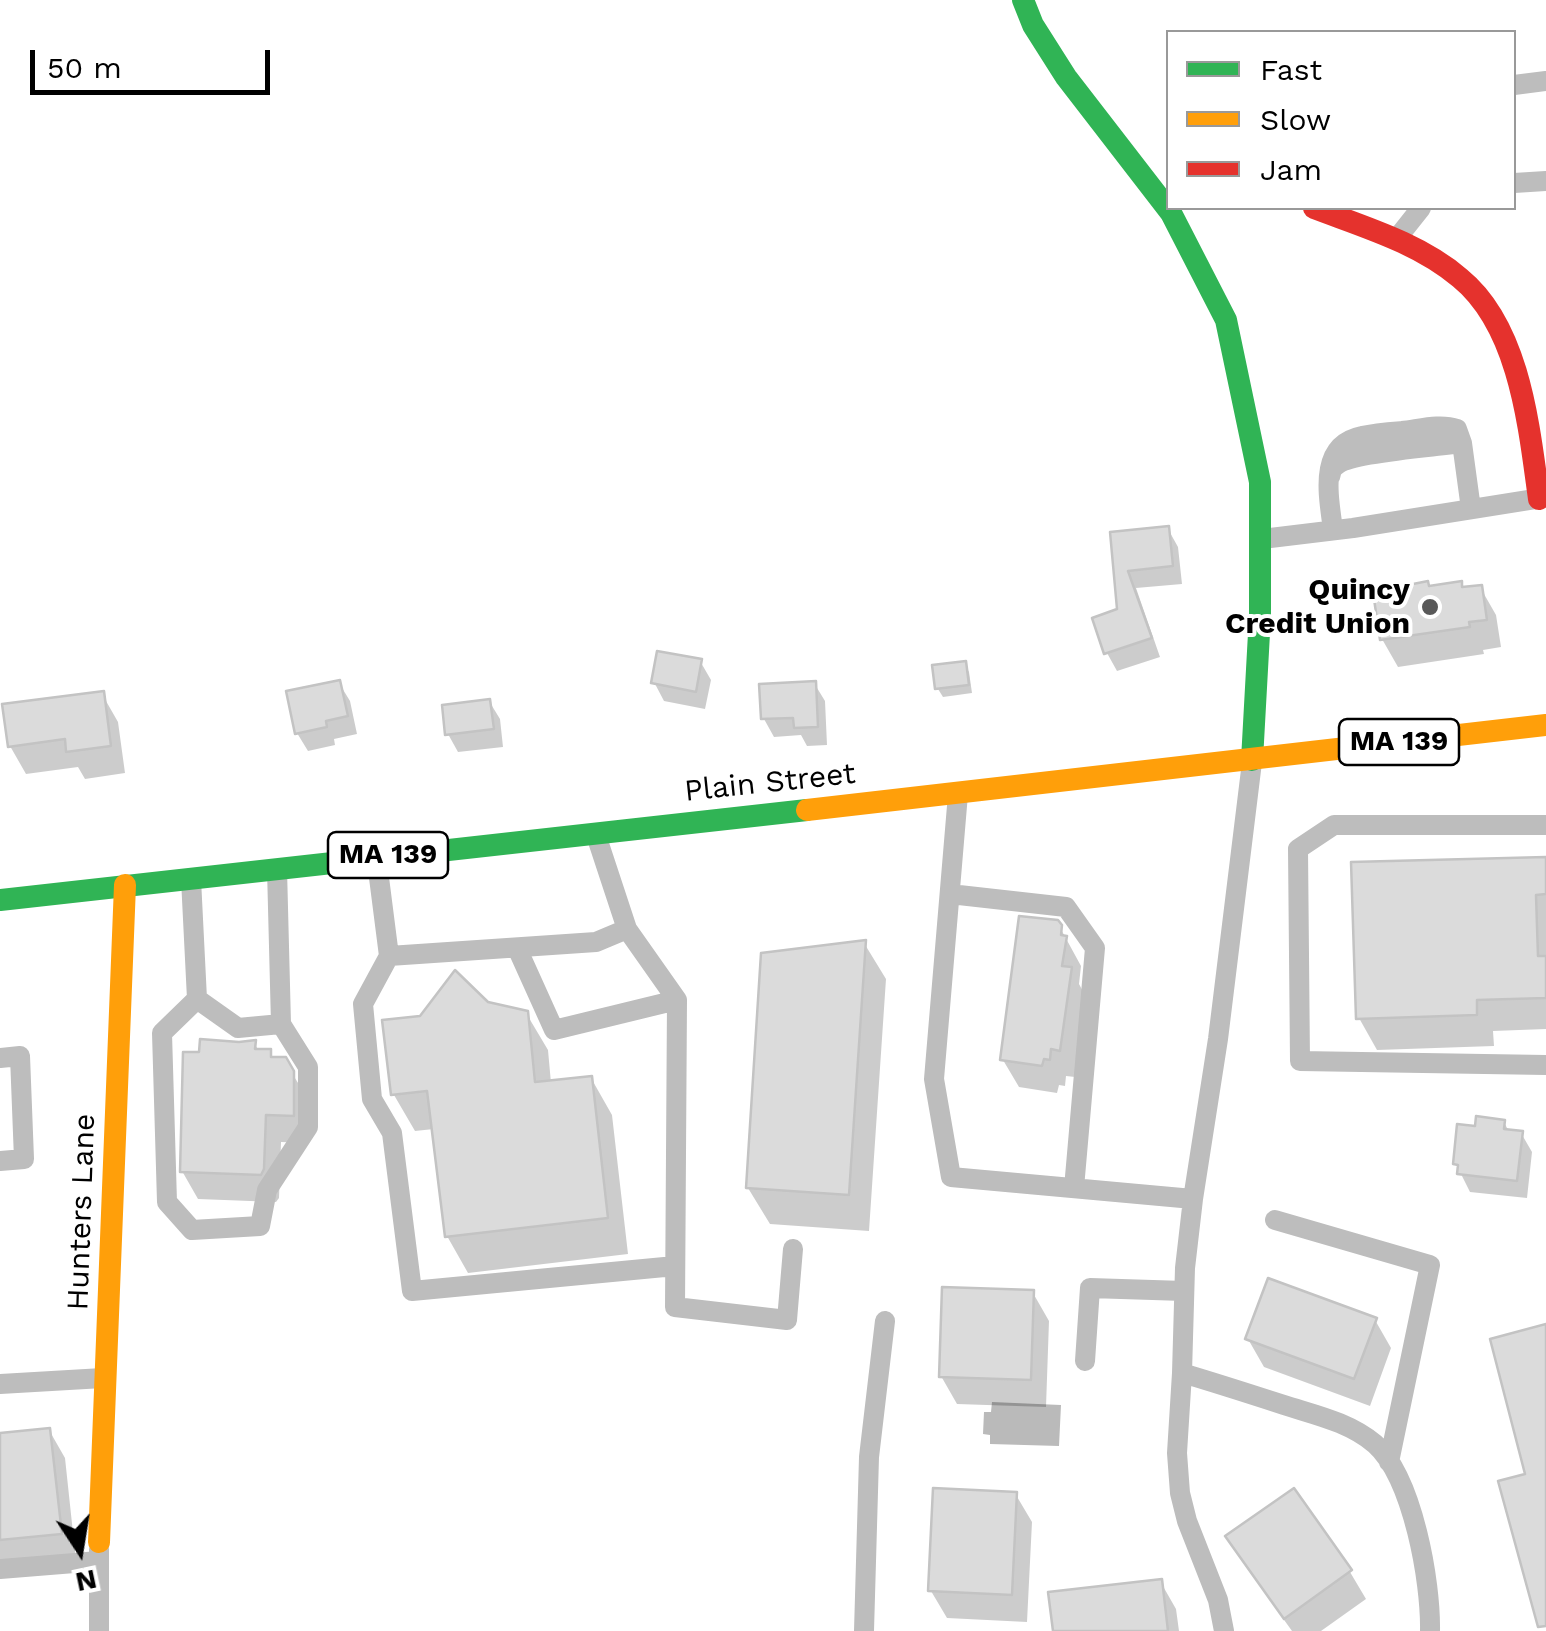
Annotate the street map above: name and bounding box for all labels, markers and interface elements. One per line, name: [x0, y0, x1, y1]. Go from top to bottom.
scale bar: [35, 30, 275, 92]
legend: [1166, 30, 1516, 210]
text: 50 m: [47, 50, 122, 85]
text: Fast: [1260, 52, 1322, 87]
text: Slow: [1260, 102, 1331, 137]
text: Jam: [1260, 152, 1322, 187]
place label: Quincy Credit Union: [1225, 572, 1410, 642]
marker: Quincy Credit Union: [1419, 596, 1441, 618]
road number: MA 139: [1339, 719, 1459, 765]
street label: Plain Street: [683, 756, 857, 810]
road number: MA 139: [328, 832, 448, 878]
street label: Hunters Lane: [61, 1113, 103, 1311]
north arrow: [30, 1501, 130, 1601]
text: N: [73, 1563, 100, 1599]

